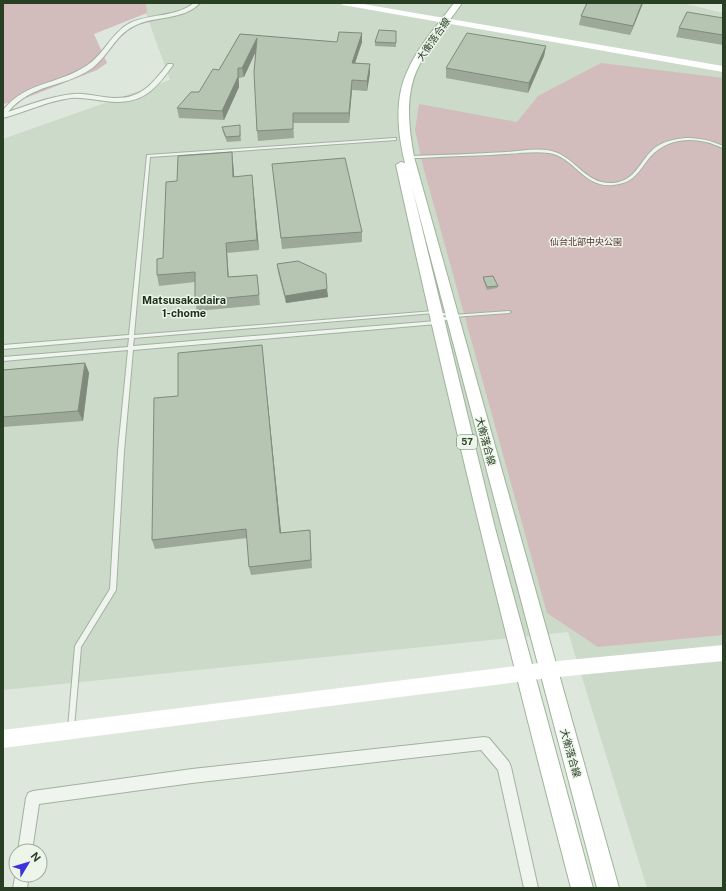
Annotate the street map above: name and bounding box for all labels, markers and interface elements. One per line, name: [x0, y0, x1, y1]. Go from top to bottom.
street label: 大衡落合線: [414, 15, 452, 63]
park label: 仙台北部中央公園: [549, 236, 622, 247]
district label: Matsusakadaira 1-chome: [142, 294, 226, 319]
street label: 大衡落合線: [474, 415, 498, 467]
road number: 57: [457, 435, 477, 449]
street label: 大衡落合線: [558, 727, 584, 779]
north arrow: [8, 843, 48, 883]
text: N: [29, 850, 43, 864]

